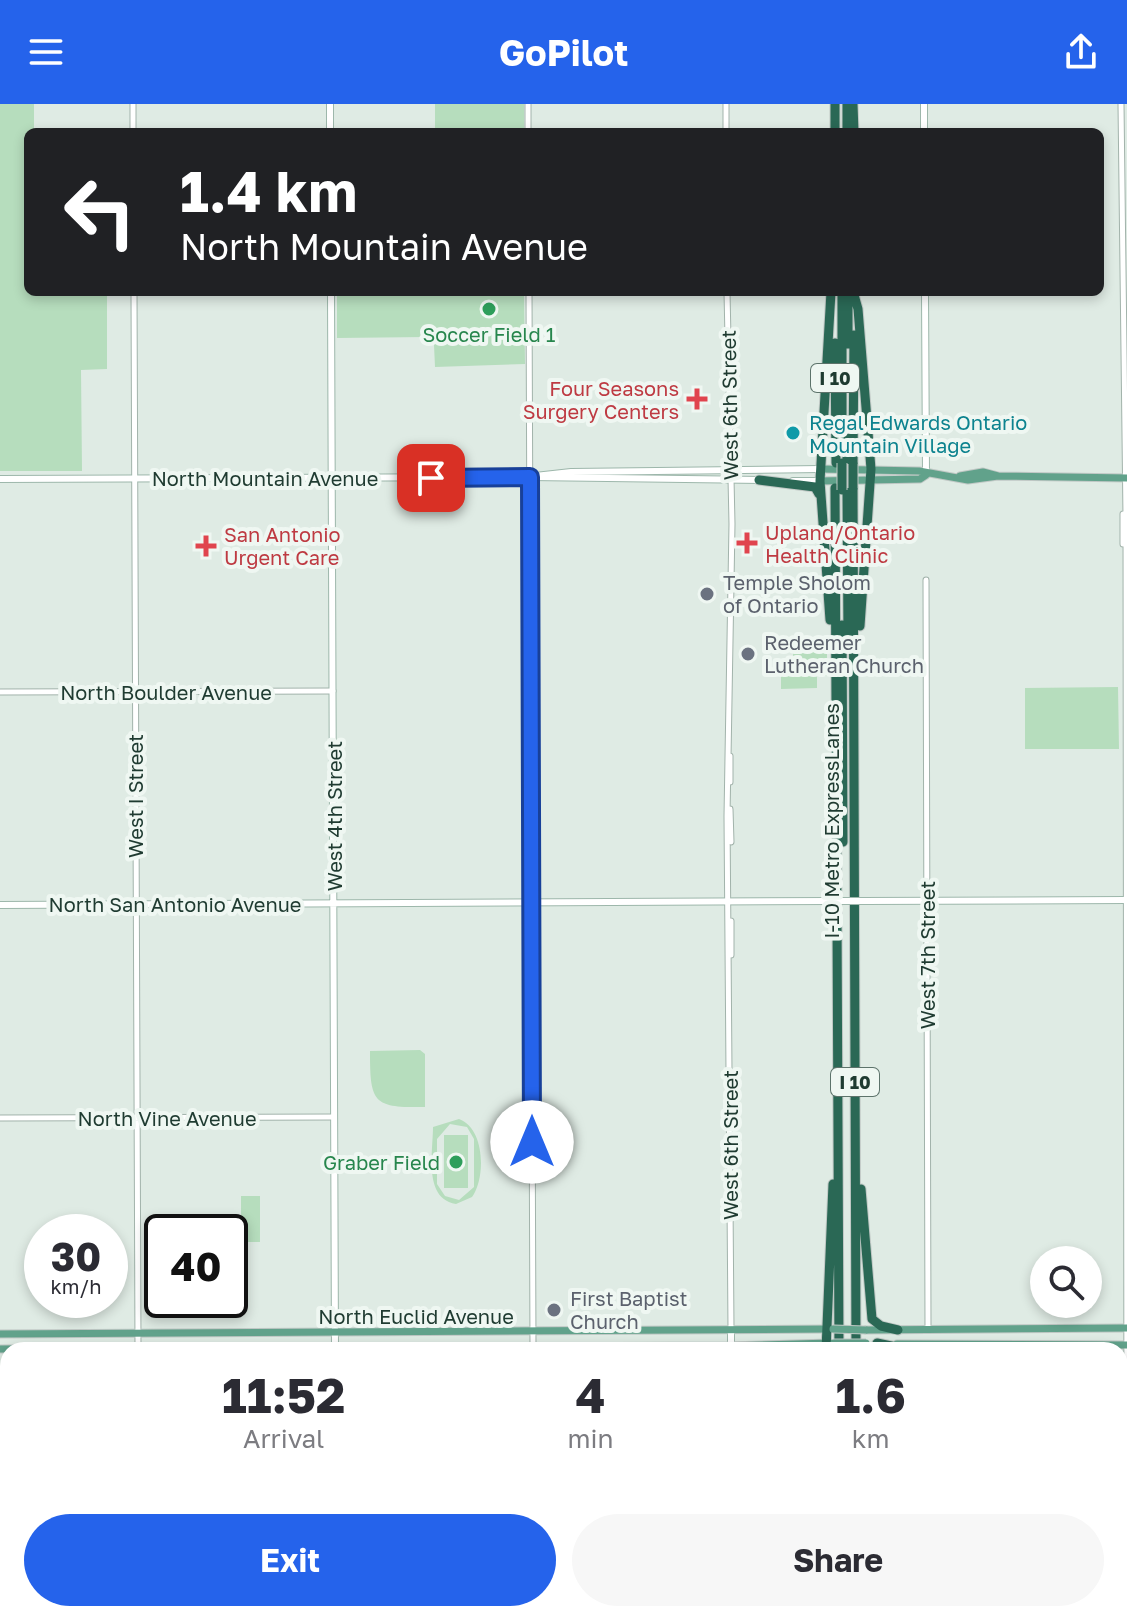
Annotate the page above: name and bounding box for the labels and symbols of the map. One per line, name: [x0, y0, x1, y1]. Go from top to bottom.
marker: Soccer Field 1: [480, 300, 498, 318]
place label: Soccer Field 1: [422, 322, 556, 346]
street label: West 6th Street: [716, 330, 742, 480]
road number: I 10: [811, 364, 859, 392]
place label: Four Seasons Surgery Centers: [523, 376, 679, 423]
marker: Four Seasons Surgery Centers: [686, 388, 708, 410]
place label: Regal Edwards Ontario Mountain Village: [809, 410, 1027, 457]
marker: Regal Edwards Ontario Mountain Village: [784, 424, 802, 442]
pin: [397, 444, 465, 512]
street label: North Mountain Avenue: [152, 466, 378, 490]
place label: Upland/Ontario Health Clinic: [765, 520, 915, 567]
place label: San Antonio Urgent Care: [224, 522, 341, 569]
marker: Upland/Ontario Health Clinic: [736, 532, 758, 554]
marker: San Antonio Urgent Care: [195, 535, 217, 557]
place label: Temple Sholom of Ontario: [723, 570, 871, 617]
marker: Temple Sholom of Ontario: [698, 585, 716, 603]
place label: Redeemer Lutheran Church: [764, 630, 924, 677]
marker: Redeemer Lutheran Church: [739, 645, 757, 663]
street label: North Boulder Avenue: [60, 680, 272, 704]
street label: I-10 Metro ExpressLanes: [819, 703, 843, 939]
street label: West I Street: [123, 734, 147, 858]
street label: West 4th Street: [322, 741, 346, 891]
street label: West 7th Street: [915, 881, 939, 1029]
street label: North San Antonio Avenue: [49, 892, 301, 916]
road number: I 10: [831, 1068, 879, 1096]
street label: West 6th Street: [718, 1070, 742, 1220]
position arrow: [490, 1100, 574, 1184]
street label: North Vine Avenue: [78, 1106, 256, 1130]
place label: Graber Field: [323, 1150, 440, 1174]
marker: Graber Field: [447, 1153, 465, 1171]
speed limit sign: 40: [144, 1214, 248, 1318]
place label: First Baptist Church: [570, 1286, 688, 1333]
marker: First Baptist Church: [545, 1301, 563, 1319]
street label: North Euclid Avenue: [318, 1304, 514, 1328]

